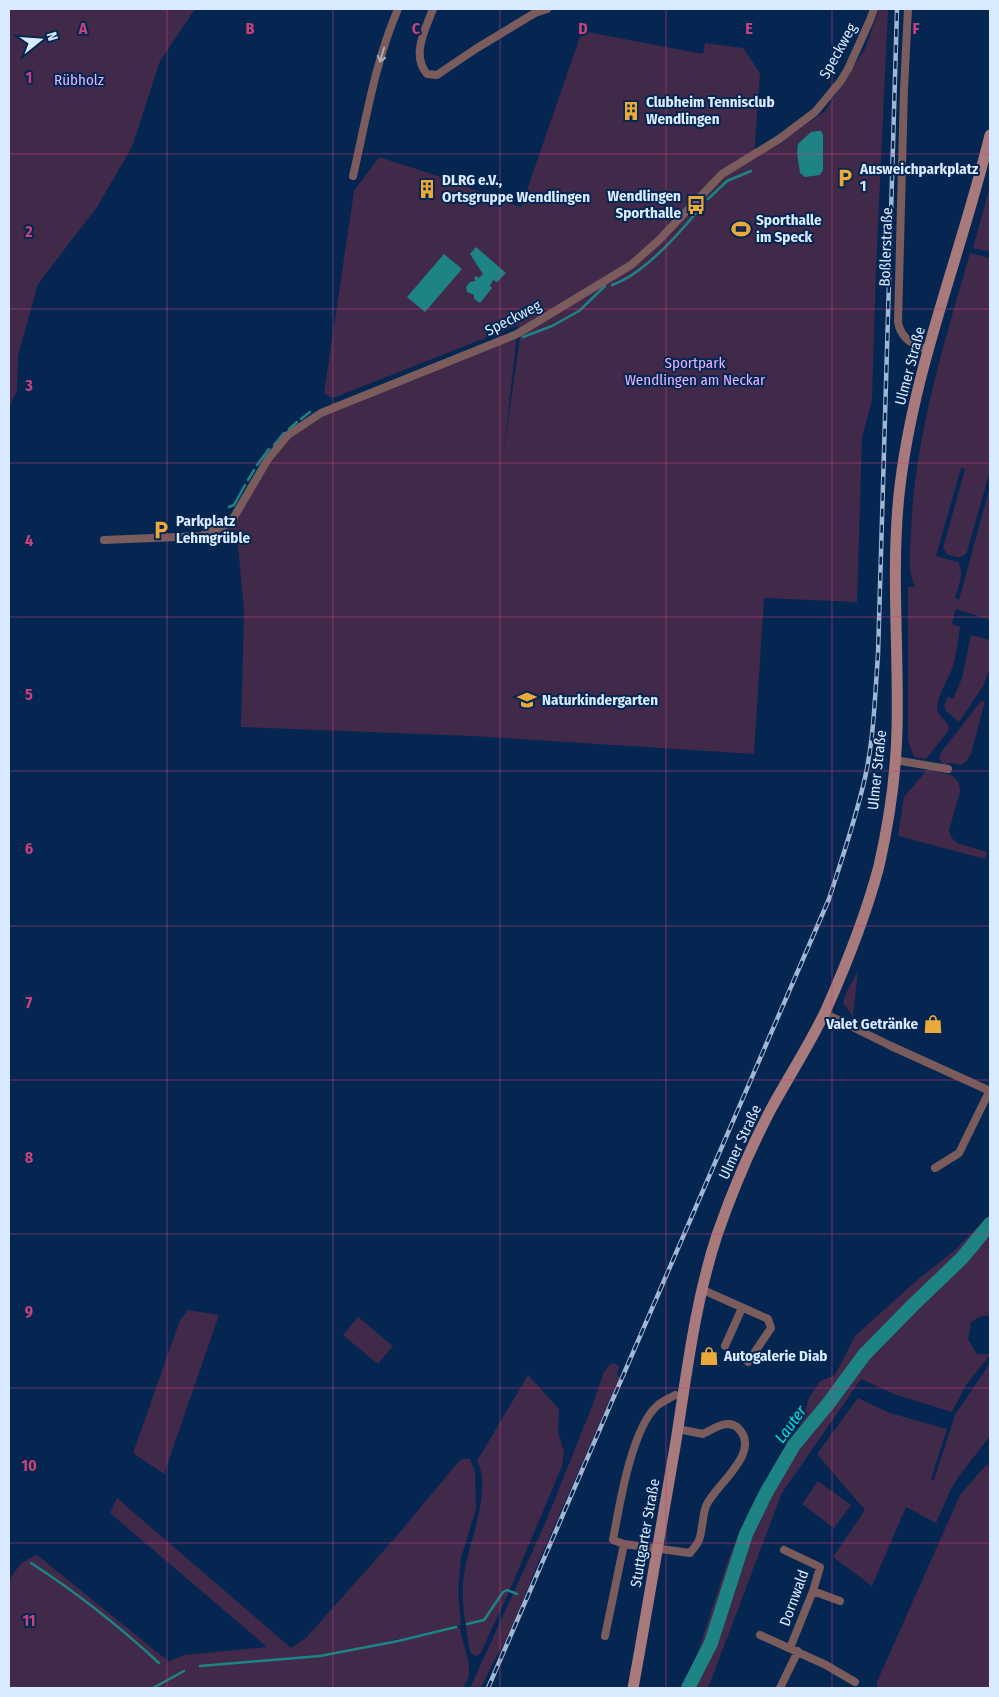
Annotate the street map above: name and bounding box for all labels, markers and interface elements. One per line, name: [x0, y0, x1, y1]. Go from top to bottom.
north arrow: [15, 15, 65, 65]
text: A: [78, 19, 88, 38]
text: B: [246, 19, 255, 38]
text: C: [412, 19, 421, 38]
text: D: [578, 19, 588, 38]
text: E: [745, 19, 753, 38]
text: F: [912, 19, 920, 38]
street label: Speckweg: [815, 20, 861, 82]
text: N: [43, 30, 61, 43]
one-way arrow: [377, 46, 387, 62]
text: 1: [26, 68, 32, 87]
park label: Rübholz: [54, 71, 104, 89]
place label: Clubheim Tennisclub Wendlingen: [646, 93, 775, 128]
building icon: Clubheim Tennisclub Wendlingen: [620, 100, 642, 122]
place label: Ausweichparkplatz 1: [859, 160, 979, 195]
parking icon: Ausweichparkplatz 1: [834, 167, 856, 189]
place label: DLRG e.V., Ortsgruppe Wendlingen: [442, 171, 590, 206]
building icon: DLRG e.V., Ortsgruppe Wendlingen: [416, 178, 438, 200]
place label: Wendlingen Sporthalle: [607, 187, 681, 222]
bus stop icon: Wendlingen Sporthalle: [685, 194, 707, 216]
street label: Boßlerstraße: [876, 207, 896, 287]
place label: Sporthalle im Speck: [756, 211, 822, 246]
sports icon: Sporthalle im Speck: [730, 218, 752, 240]
text: 2: [24, 222, 33, 241]
street label: Speckweg: [482, 296, 544, 340]
street label: Ulmer Straße: [891, 325, 929, 407]
park label: Sportpark Wendlingen am Neckar: [625, 354, 766, 389]
text: 3: [24, 376, 33, 395]
place label: Parkplatz Lehmgrüble: [176, 512, 250, 547]
parking icon: Parkplatz Lehmgrüble: [150, 519, 172, 541]
text: 4: [25, 531, 33, 550]
text: 5: [25, 685, 33, 704]
school or university icon: Naturkindergarten: [516, 689, 538, 711]
place label: Naturkindergarten: [542, 691, 658, 709]
street label: Ulmer Straße: [864, 729, 890, 811]
text: 6: [25, 839, 33, 858]
text: 7: [26, 993, 33, 1012]
shop icon: Valet Getränke: [922, 1013, 944, 1035]
place label: Valet Getränke: [825, 1015, 918, 1033]
street label: Ulmer Straße: [715, 1102, 765, 1182]
text: 8: [25, 1148, 34, 1167]
text: 9: [25, 1302, 33, 1321]
shop icon: Autogalerie Diab: [698, 1345, 720, 1367]
place label: Autogalerie Diab: [723, 1347, 828, 1365]
water label: Lauter: [771, 1402, 810, 1447]
text: 10: [21, 1456, 37, 1475]
street label: Stuttgarter Straße: [627, 1477, 663, 1589]
street label: Dornwald: [776, 1567, 812, 1629]
text: 11: [22, 1611, 36, 1630]

